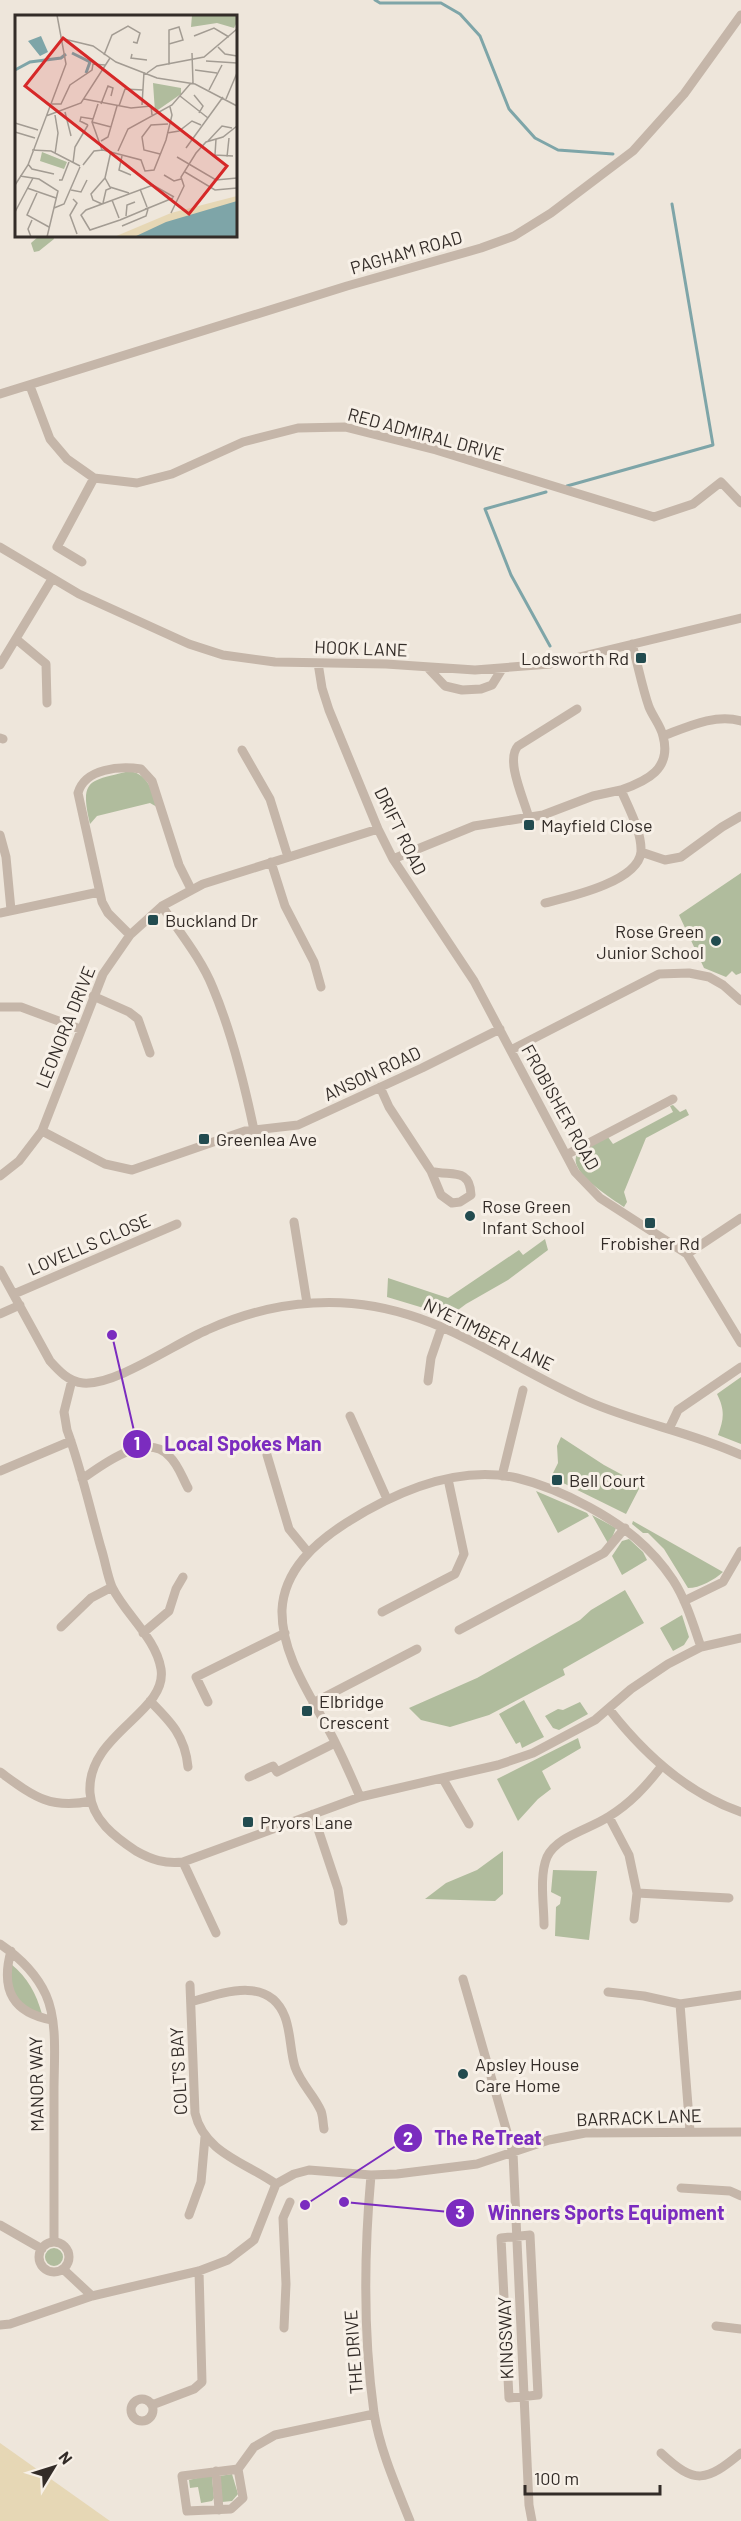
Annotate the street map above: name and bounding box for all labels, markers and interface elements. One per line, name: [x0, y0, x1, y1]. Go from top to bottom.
inset map: [15, 15, 237, 237]
street label: PAGHAM ROAD: [347, 226, 465, 278]
street label: RED ADMIRAL DRIVE: [346, 403, 506, 465]
street label: HOOK LANE: [314, 635, 408, 661]
place label: Lodsworth Rd: [521, 647, 629, 669]
marker: Lodsworth Rd: [634, 651, 648, 665]
street label: DRIFT ROAD: [370, 783, 432, 879]
place label: Mayfield Close: [541, 814, 653, 836]
marker: Mayfield Close: [522, 818, 536, 832]
place label: Buckland Dr: [165, 909, 259, 931]
marker: Buckland Dr: [146, 913, 160, 927]
place label: Rose Green Junior School: [597, 920, 704, 963]
marker: Rose Green Junior School: [709, 934, 723, 948]
street label: LEONORA DRIVE: [30, 963, 100, 1091]
street label: FROBISHER ROAD: [517, 1040, 605, 1174]
street label: ANSON ROAD: [320, 1041, 424, 1105]
place label: Greenlea Ave: [216, 1128, 317, 1150]
marker: Greenlea Ave: [197, 1132, 211, 1146]
place label: Rose Green Infant School: [482, 1195, 585, 1238]
street label: LOVELLS CLOSE: [25, 1208, 153, 1280]
marker: Rose Green Infant School: [463, 1209, 477, 1223]
marker: Frobisher Rd: [643, 1216, 657, 1230]
place label: Frobisher Rd: [600, 1232, 700, 1254]
street label: NYETIMBER LANE: [420, 1293, 558, 1375]
callout: Local Spokes Man: [122, 1425, 334, 1463]
text: Local Spokes Man: [164, 1431, 322, 1455]
text: 1: [134, 1432, 140, 1454]
place label: Bell Court: [569, 1469, 645, 1491]
marker: Bell Court: [550, 1473, 564, 1487]
place label: Elbridge Crescent: [319, 1690, 390, 1733]
marker: Elbridge Crescent: [300, 1704, 314, 1718]
place label: Pryors Lane: [260, 1811, 353, 1833]
marker: Pryors Lane: [241, 1815, 255, 1829]
street label: COLT'S BAY: [165, 2026, 191, 2116]
street label: MANOR WAY: [24, 2036, 48, 2132]
place label: Apsley House Care Home: [475, 2053, 579, 2096]
marker: Apsley House Care Home: [456, 2067, 470, 2081]
street label: BARRACK LANE: [576, 2104, 702, 2130]
callout: The ReTreat: [393, 2119, 554, 2157]
text: The ReTreat: [434, 2125, 542, 2149]
text: 2: [403, 2127, 413, 2149]
callout: Winners Sports Equipment: [445, 2194, 736, 2232]
text: Winners Sports Equipment: [487, 2200, 725, 2224]
text: 3: [455, 2201, 465, 2223]
street label: KINGSWAY: [493, 2296, 517, 2380]
street label: THE DRIVE: [339, 2309, 367, 2395]
north arrow: [24, 2437, 84, 2497]
text: N: [55, 2447, 77, 2467]
scale bar: [525, 2458, 660, 2496]
text: 100 m: [534, 2467, 579, 2489]

